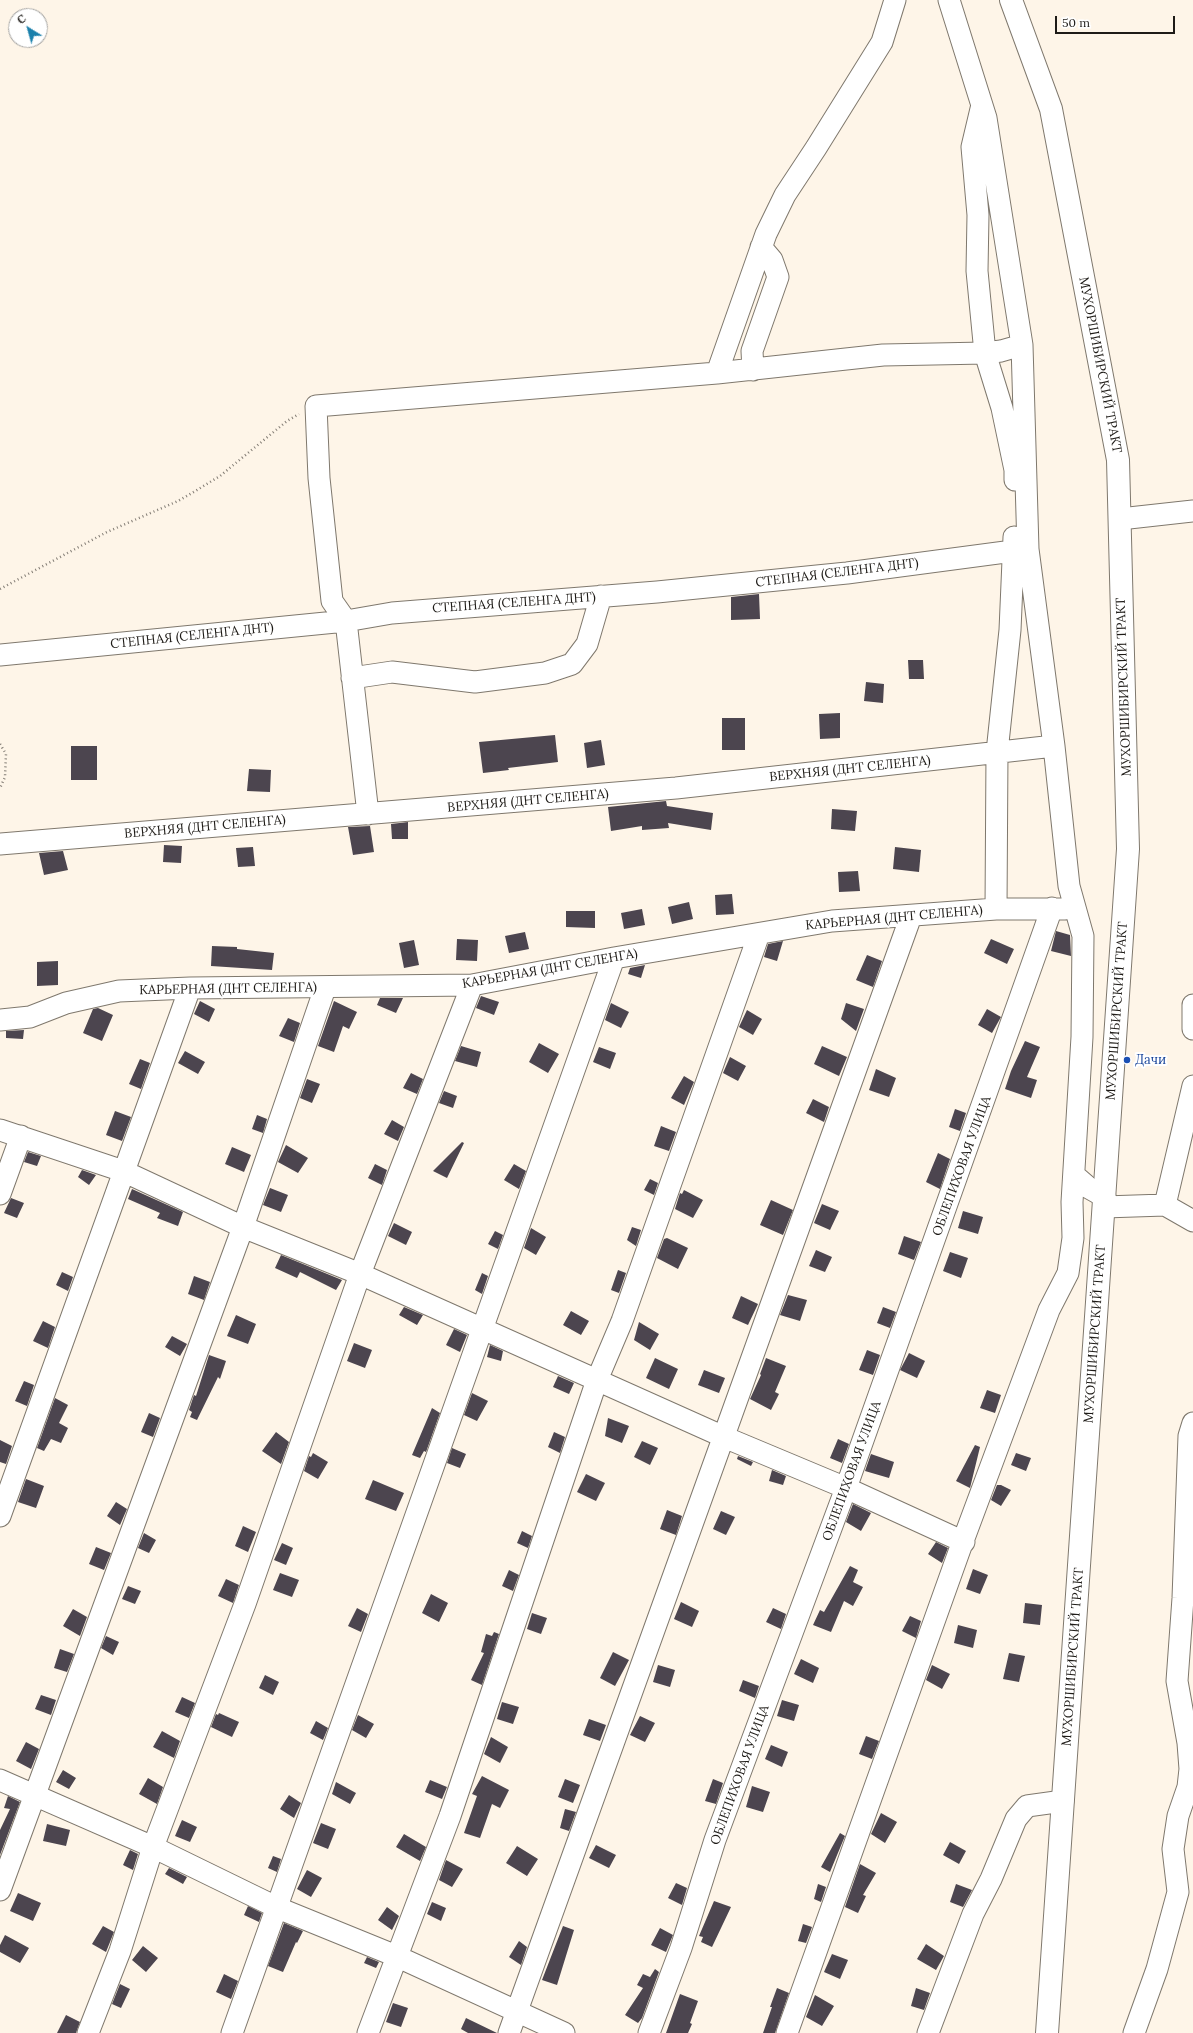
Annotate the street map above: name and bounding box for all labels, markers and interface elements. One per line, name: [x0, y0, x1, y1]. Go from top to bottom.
north arrow: [8, 8, 48, 48]
scale bar: [1057, 8, 1177, 34]
text: С: [14, 11, 29, 27]
text: 50 m: [1062, 15, 1090, 30]
street label: МУХОРШИБИРСКИЙ ТРАКТ: [1075, 276, 1125, 454]
street label: СТЕПНАЯ (СЕЛЕНГА ДНТ): [755, 555, 919, 591]
street label: СТЕПНАЯ (СЕЛЕНГА ДНТ): [432, 590, 596, 616]
street label: МУХОРШИБИРСКИЙ ТРАКТ: [1113, 597, 1135, 777]
street label: СТЕПНАЯ (СЕЛЕНГА ДНТ): [110, 620, 274, 652]
street label: ВЕРХНЯЯ (ДНТ СЕЛЕНГА): [769, 753, 931, 785]
street label: ВЕРХНЯЯ (ДНТ СЕЛЕНГА): [447, 786, 609, 816]
street label: ВЕРХНЯЯ (ДНТ СЕЛЕНГА): [124, 812, 286, 842]
street label: КАРЬЕРНАЯ (ДНТ СЕЛЕНГА): [805, 902, 983, 934]
street label: МУХОРШИБИРСКИЙ ТРАКТ: [1103, 921, 1131, 1101]
street label: КАРЬЕРНАЯ (ДНТ СЕЛЕНГА): [461, 946, 639, 992]
street label: КАРЬЕРНАЯ (ДНТ СЕЛЕНГА): [139, 980, 317, 998]
place label: Дачи: [1135, 1052, 1166, 1068]
marker: Дачи: [1122, 1055, 1132, 1065]
street label: ОБЛЕПИХОВАЯ УЛИЦА: [929, 1094, 995, 1238]
street label: МУХОРШИБИРСКИЙ ТРАКТ: [1081, 1244, 1109, 1424]
street label: ОБЛЕПИХОВАЯ УЛИЦА: [819, 1399, 885, 1543]
street label: МУХОРШИБИРСКИЙ ТРАКТ: [1059, 1567, 1087, 1747]
street label: ОБЛЕПИХОВАЯ УЛИЦА: [707, 1703, 773, 1847]

